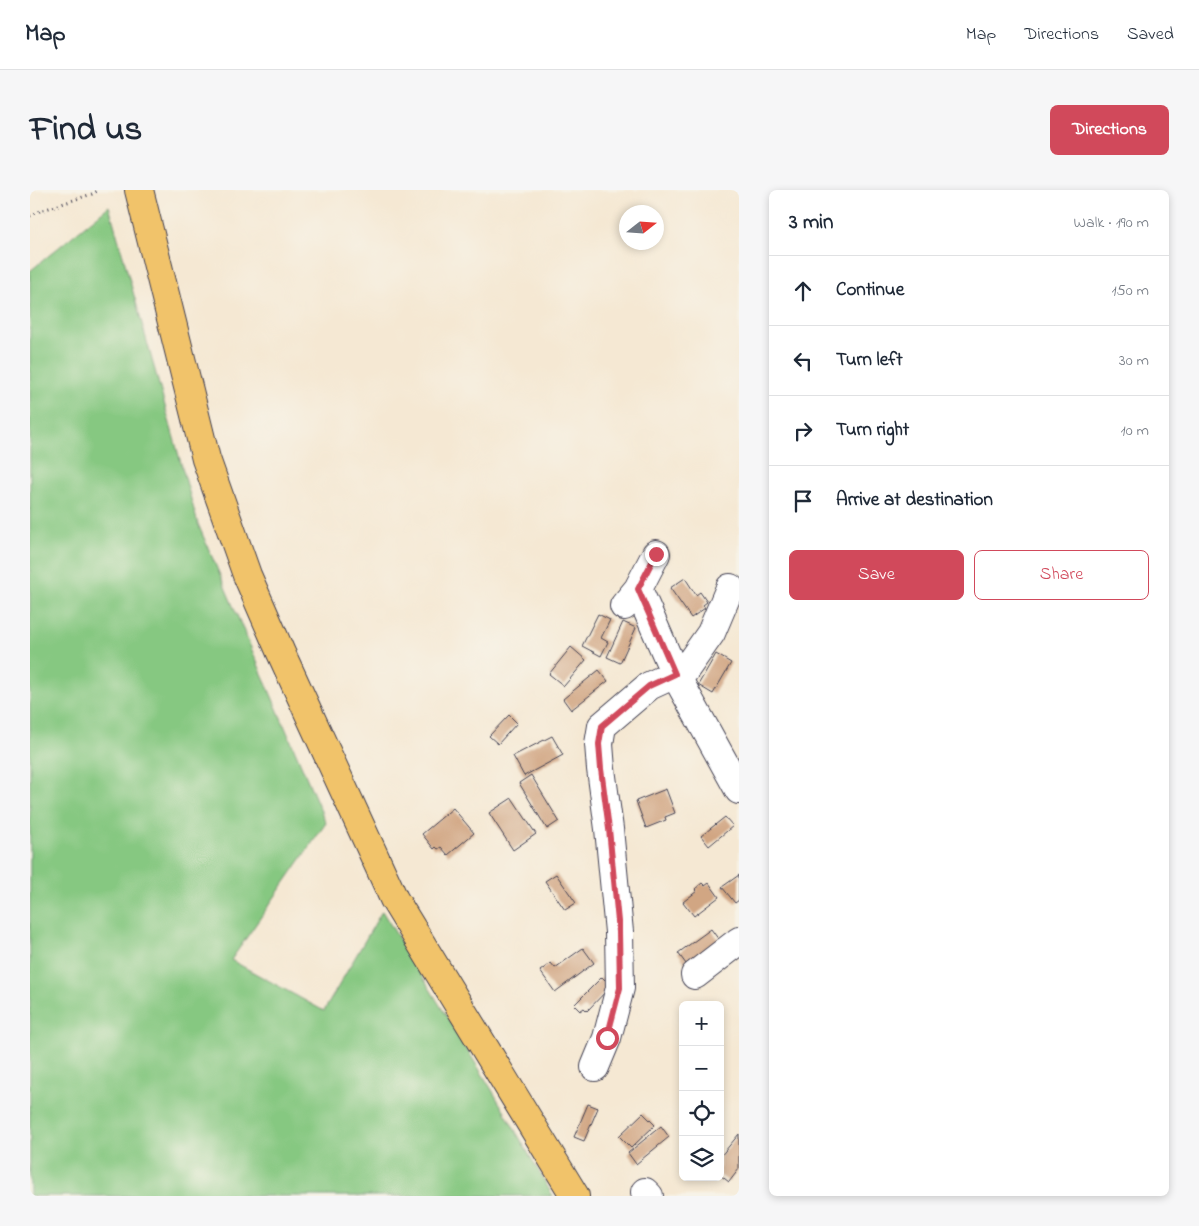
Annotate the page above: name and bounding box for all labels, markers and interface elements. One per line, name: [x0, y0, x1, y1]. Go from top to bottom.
text: Map: [25, 17, 66, 52]
text: Map: [966, 22, 996, 48]
text: Directions: [1024, 22, 1099, 48]
text: Saved: [1127, 22, 1174, 48]
text: Find us: [30, 105, 142, 156]
button: Directions: [1050, 105, 1169, 155]
north arrow: [619, 205, 664, 250]
text: 3 min: [789, 208, 833, 238]
text: Walk · 190 m: [1074, 211, 1149, 235]
icon: ahead: [789, 277, 817, 305]
text: Continue: [836, 277, 904, 304]
text: 150 m: [1111, 279, 1149, 303]
icon: left: [789, 347, 817, 375]
text: Turn left: [836, 347, 903, 374]
text: 30 m: [1119, 349, 1149, 373]
icon: right: [789, 417, 817, 445]
text: Turn right: [836, 417, 909, 444]
text: 10 m: [1121, 419, 1149, 443]
icon: arrive: [789, 487, 817, 515]
text: Arrive at destination: [836, 487, 993, 514]
route end: [645, 543, 668, 566]
button: Save: [789, 550, 964, 600]
button: Share: [974, 550, 1149, 600]
map controls: [679, 1001, 724, 1181]
button: +: [679, 1001, 724, 1046]
route start: [596, 1027, 619, 1050]
button: −: [679, 1046, 724, 1091]
button: locate: [679, 1091, 724, 1136]
button: layers: [679, 1136, 724, 1181]

